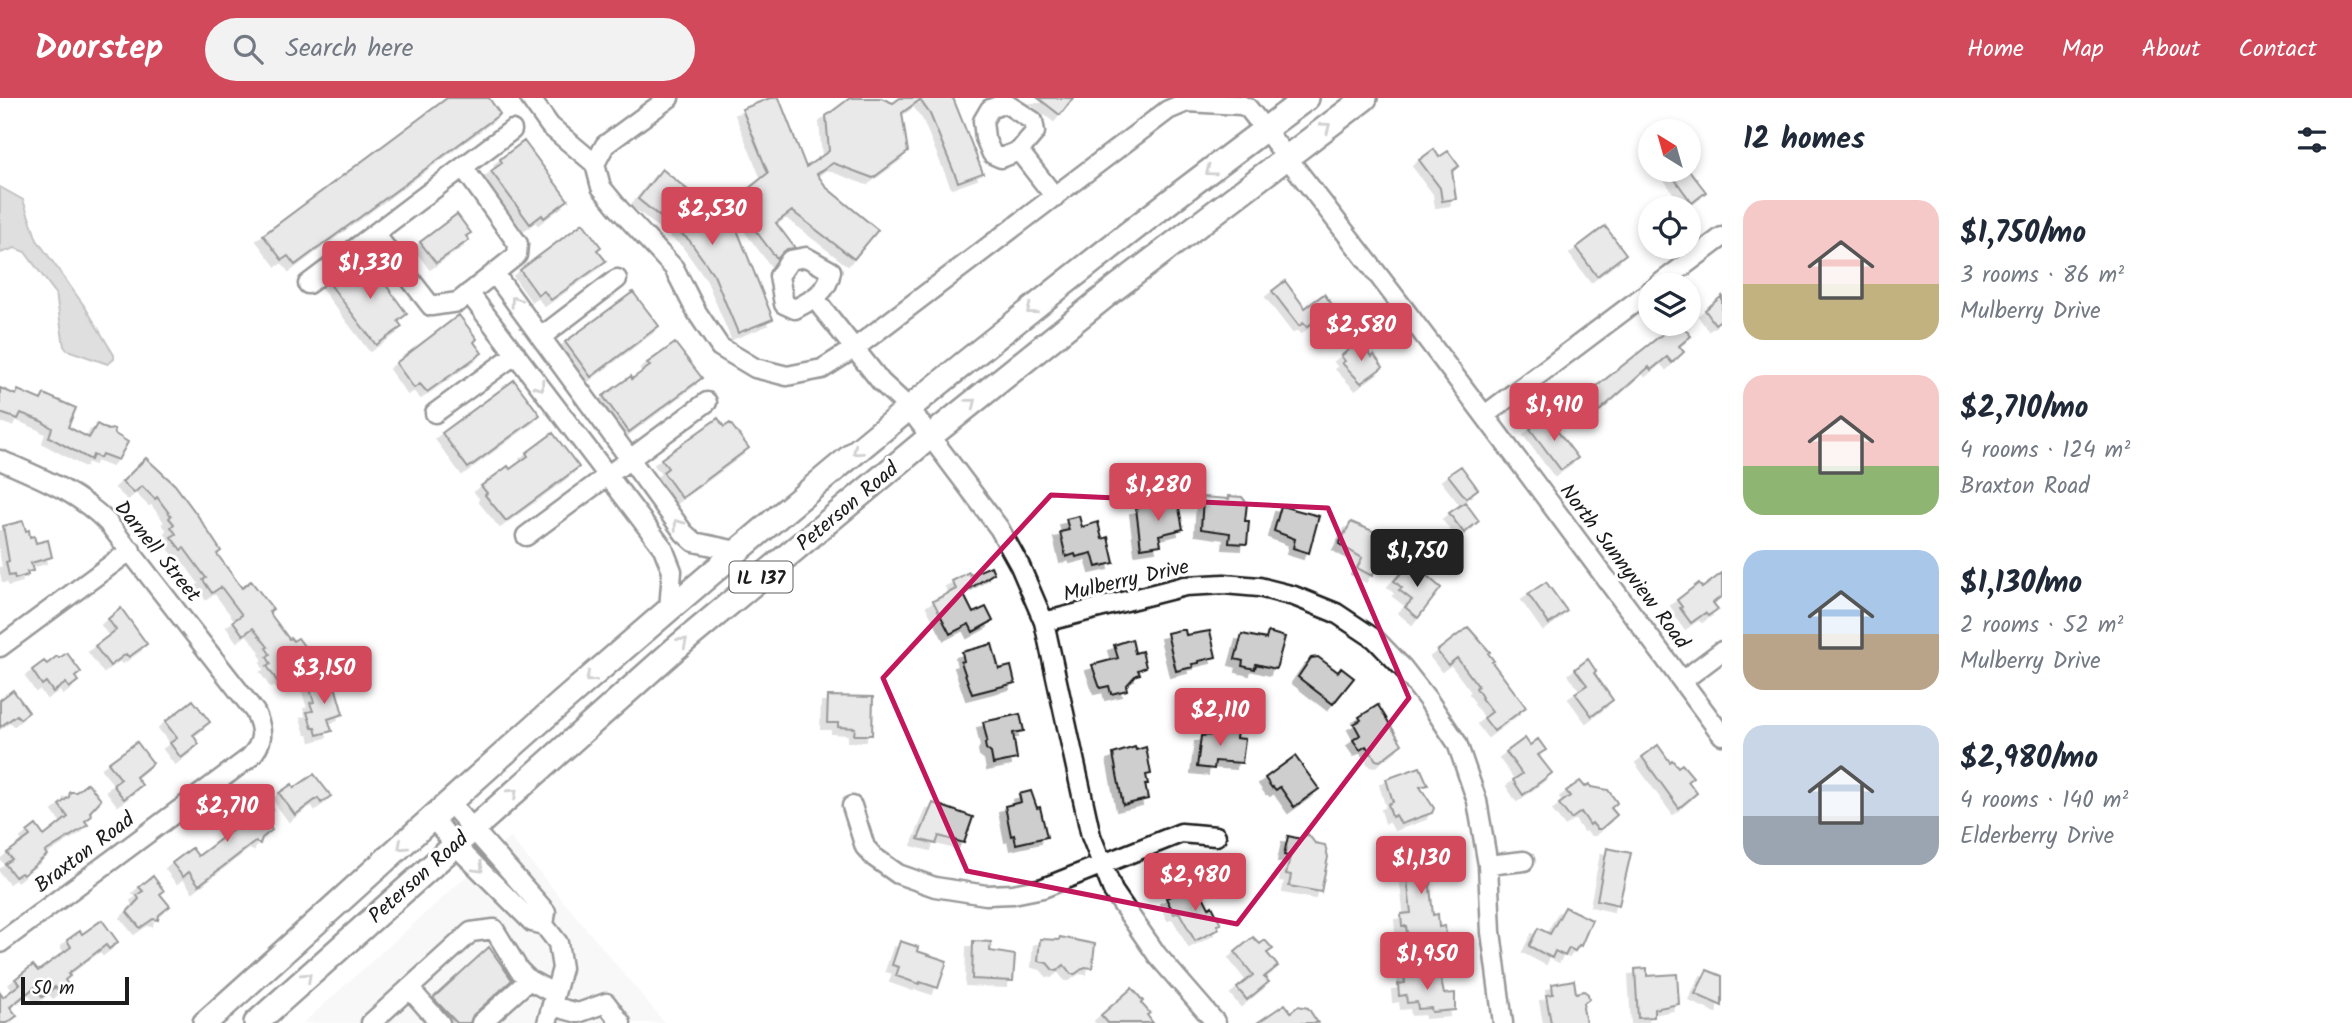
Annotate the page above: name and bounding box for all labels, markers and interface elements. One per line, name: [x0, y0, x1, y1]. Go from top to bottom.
search box: [205, 18, 695, 81]
text: Doorstep: [35, 23, 163, 76]
text: Search here: [285, 28, 413, 70]
icon: search: [229, 30, 267, 68]
text: Home: [1967, 30, 2024, 69]
text: Map: [2062, 30, 2104, 69]
text: About: [2142, 30, 2200, 69]
text: Contact: [2238, 30, 2317, 69]
text: 12 homes: [1743, 116, 1865, 164]
north arrow: [1638, 119, 1701, 182]
map controls: [1638, 119, 1701, 336]
icon: filters: [2293, 121, 2331, 159]
one-way arrow: [1318, 123, 1331, 135]
one-way arrow: [1206, 162, 1218, 175]
pin: $2,530: [655, 188, 769, 247]
text: $2,530: [677, 192, 747, 228]
button: locate: [1638, 196, 1701, 259]
text: $1,750/mo: [1960, 210, 2086, 258]
icon: home: [1799, 228, 1883, 312]
pin: $1,330: [313, 242, 427, 301]
text: $1,330: [338, 246, 402, 282]
text: 3 rooms · 86 m²: [1960, 258, 2124, 294]
button: layers: [1638, 273, 1701, 336]
text: Mulberry Drive: [1960, 294, 2100, 330]
one-way arrow: [510, 296, 523, 309]
one-way arrow: [1026, 302, 1039, 315]
pin: $2,580: [1304, 303, 1418, 363]
text: $2,580: [1326, 308, 1396, 344]
one-way arrow: [532, 379, 545, 391]
pin: $1,910: [1497, 384, 1611, 443]
text: $2,710/mo: [1960, 385, 2088, 433]
text: $1,910: [1526, 388, 1582, 424]
one-way arrow: [963, 399, 976, 411]
icon: home: [1799, 403, 1883, 487]
text: 4 rooms · 124 m²: [1960, 433, 2130, 469]
one-way arrow: [852, 443, 864, 456]
street label: Peterson Road: [789, 454, 907, 560]
pin: $1,280: [1101, 464, 1215, 523]
text: $1,280: [1125, 468, 1191, 504]
text: Braxton Road: [1960, 469, 2090, 505]
street label: North Sunnyview Road: [1550, 477, 1697, 657]
street label: Darnell Street: [105, 494, 209, 611]
one-way arrow: [673, 520, 686, 532]
pin: $1,750: [1360, 530, 1474, 589]
text: $1,750: [1387, 534, 1447, 570]
street label: Mulberry Drive: [1060, 551, 1193, 612]
text: $1,130/mo: [1960, 560, 2082, 608]
road number: IL 137: [730, 562, 792, 592]
icon: home: [1799, 578, 1883, 662]
text: 2 rooms · 52 m²: [1960, 608, 2123, 644]
one-way arrow: [675, 638, 688, 650]
text: Mulberry Drive: [1960, 644, 2100, 680]
pin: $3,150: [267, 646, 381, 706]
text: $3,150: [293, 651, 355, 687]
one-way arrow: [585, 670, 598, 682]
pin: $2,110: [1163, 688, 1277, 748]
text: $2,110: [1191, 693, 1249, 729]
text: $2,980/mo: [1960, 735, 2098, 783]
icon: home: [1799, 753, 1883, 837]
text: 4 rooms · 140 m²: [1960, 783, 2128, 819]
pin: $2,710: [170, 784, 284, 844]
one-way arrow: [504, 788, 517, 801]
text: $2,710: [196, 789, 258, 825]
street label: Braxton Road: [28, 804, 143, 902]
text: Elderberry Drive: [1960, 819, 2114, 855]
street label: Peterson Road: [361, 823, 477, 932]
pin: $1,130: [1364, 836, 1478, 896]
one-way arrow: [397, 838, 410, 850]
text: $1,130: [1392, 841, 1450, 877]
pin: $2,980: [1138, 854, 1252, 913]
text: $2,980: [1160, 858, 1230, 894]
one-way arrow: [471, 860, 484, 873]
pin: $1,950: [1370, 932, 1484, 992]
text: $1,950: [1396, 937, 1458, 973]
one-way arrow: [299, 973, 312, 985]
scale bar: [21, 974, 130, 1006]
text: 50 m: [32, 974, 74, 1004]

